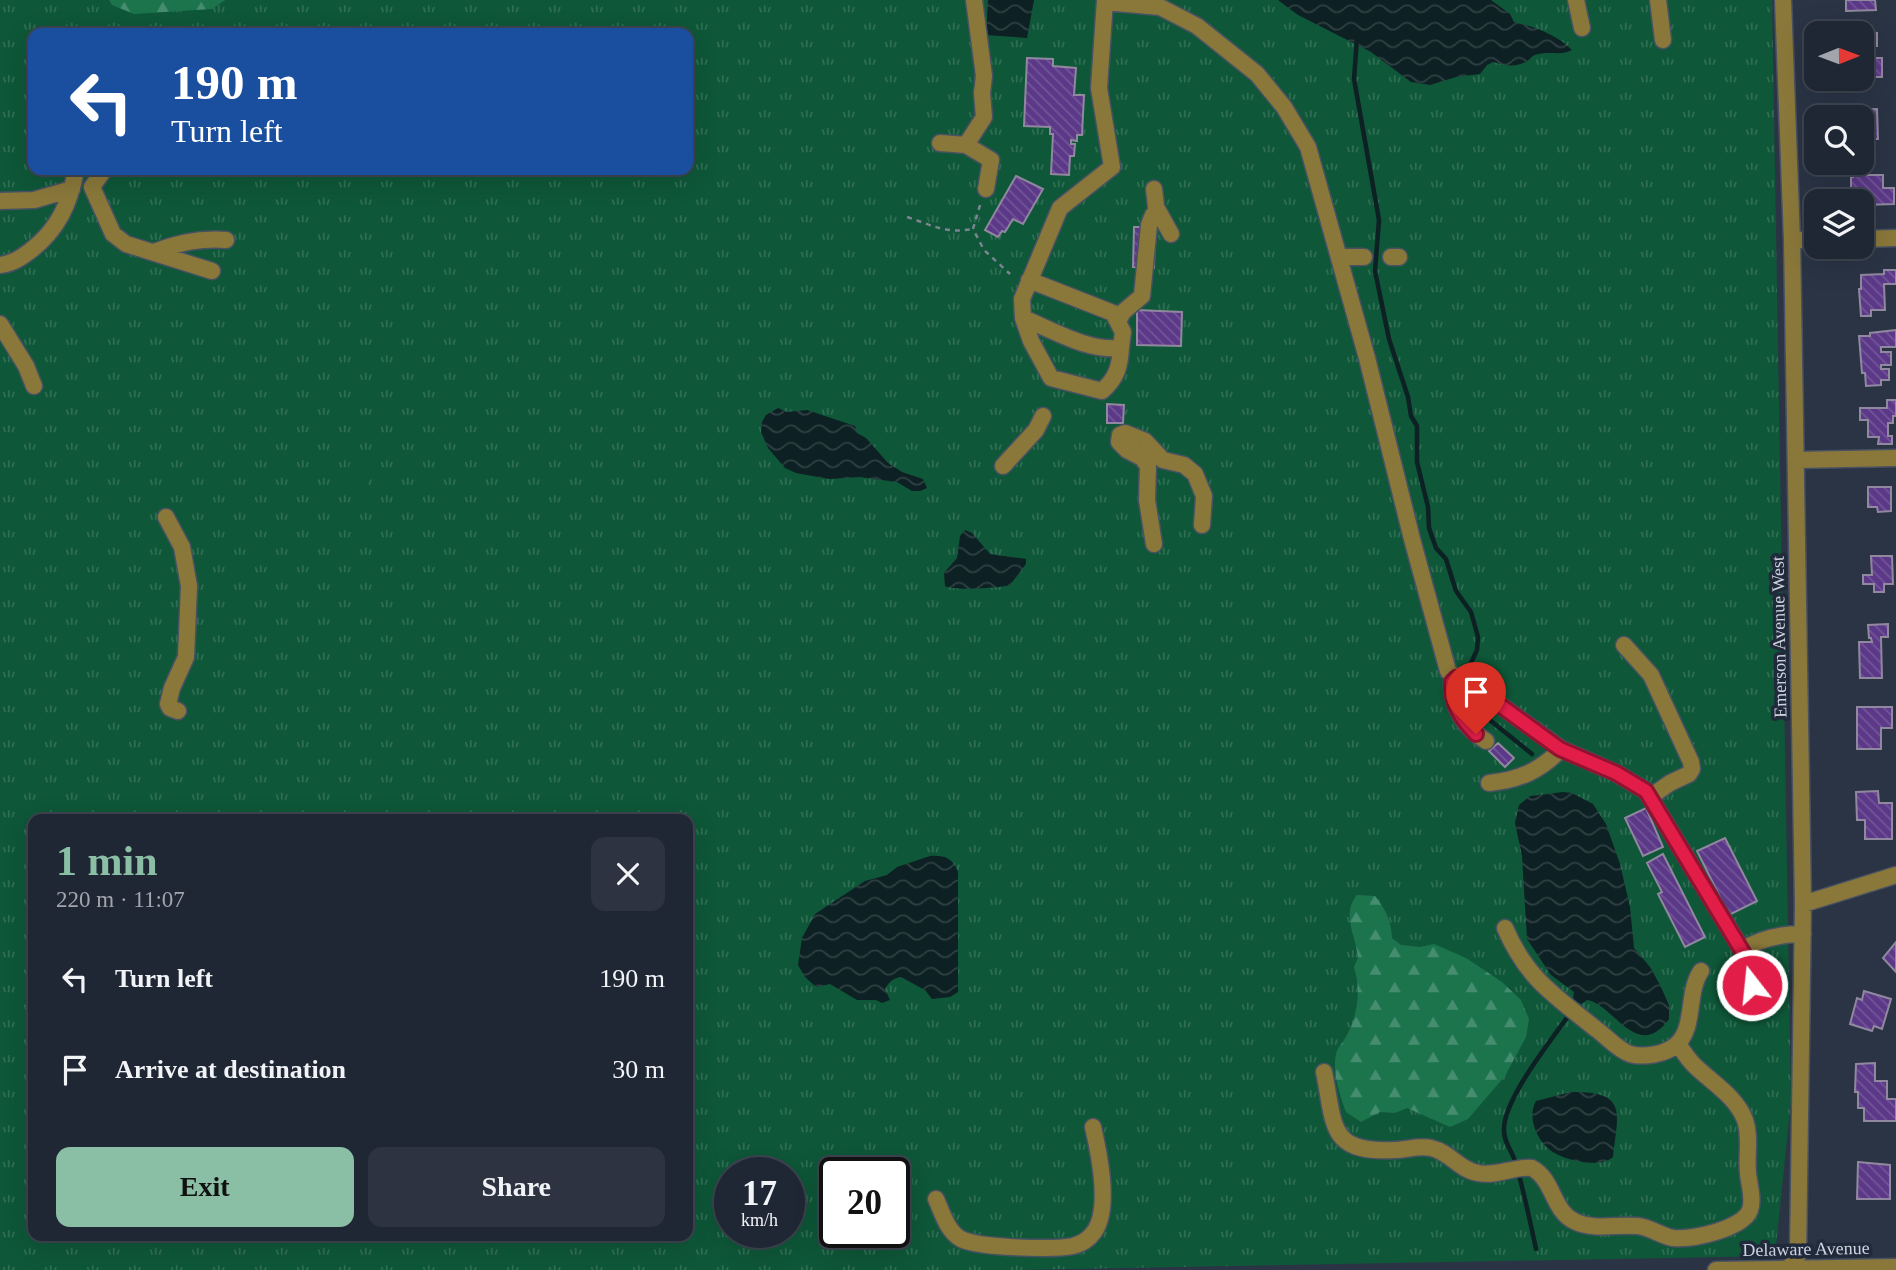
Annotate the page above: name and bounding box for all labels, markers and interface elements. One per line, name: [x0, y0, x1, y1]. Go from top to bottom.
north arrow: [1804, 21, 1874, 91]
map controls: [1804, 21, 1874, 259]
text: 190 m: [171, 55, 298, 110]
icon: left: [56, 56, 147, 147]
button: search: [1804, 105, 1874, 175]
text: Turn left: [171, 113, 283, 149]
button: layers: [1804, 189, 1874, 259]
street label: Emerson Avenue West: [1768, 556, 1790, 718]
pin: [1446, 662, 1506, 734]
icon: arrive: [1457, 673, 1495, 711]
button: close: [591, 837, 665, 911]
text: 1 min: [56, 838, 158, 884]
text: 220 m · 11:07: [56, 887, 185, 912]
position arrow: [1715, 948, 1789, 1022]
icon: left: [56, 960, 94, 998]
text: Turn left: [115, 964, 213, 993]
text: 190 m: [599, 964, 665, 993]
icon: arrive: [56, 1051, 94, 1089]
text: Arrive at destination: [115, 1055, 346, 1084]
text: 30 m: [612, 1055, 665, 1084]
button: Exit: [56, 1147, 354, 1227]
button: Share: [368, 1147, 665, 1227]
speed limit sign: 20: [819, 1157, 910, 1248]
text: 17: [742, 1174, 777, 1213]
text: km/h: [741, 1210, 778, 1230]
street label: Delaware Avenue: [1742, 1238, 1870, 1260]

